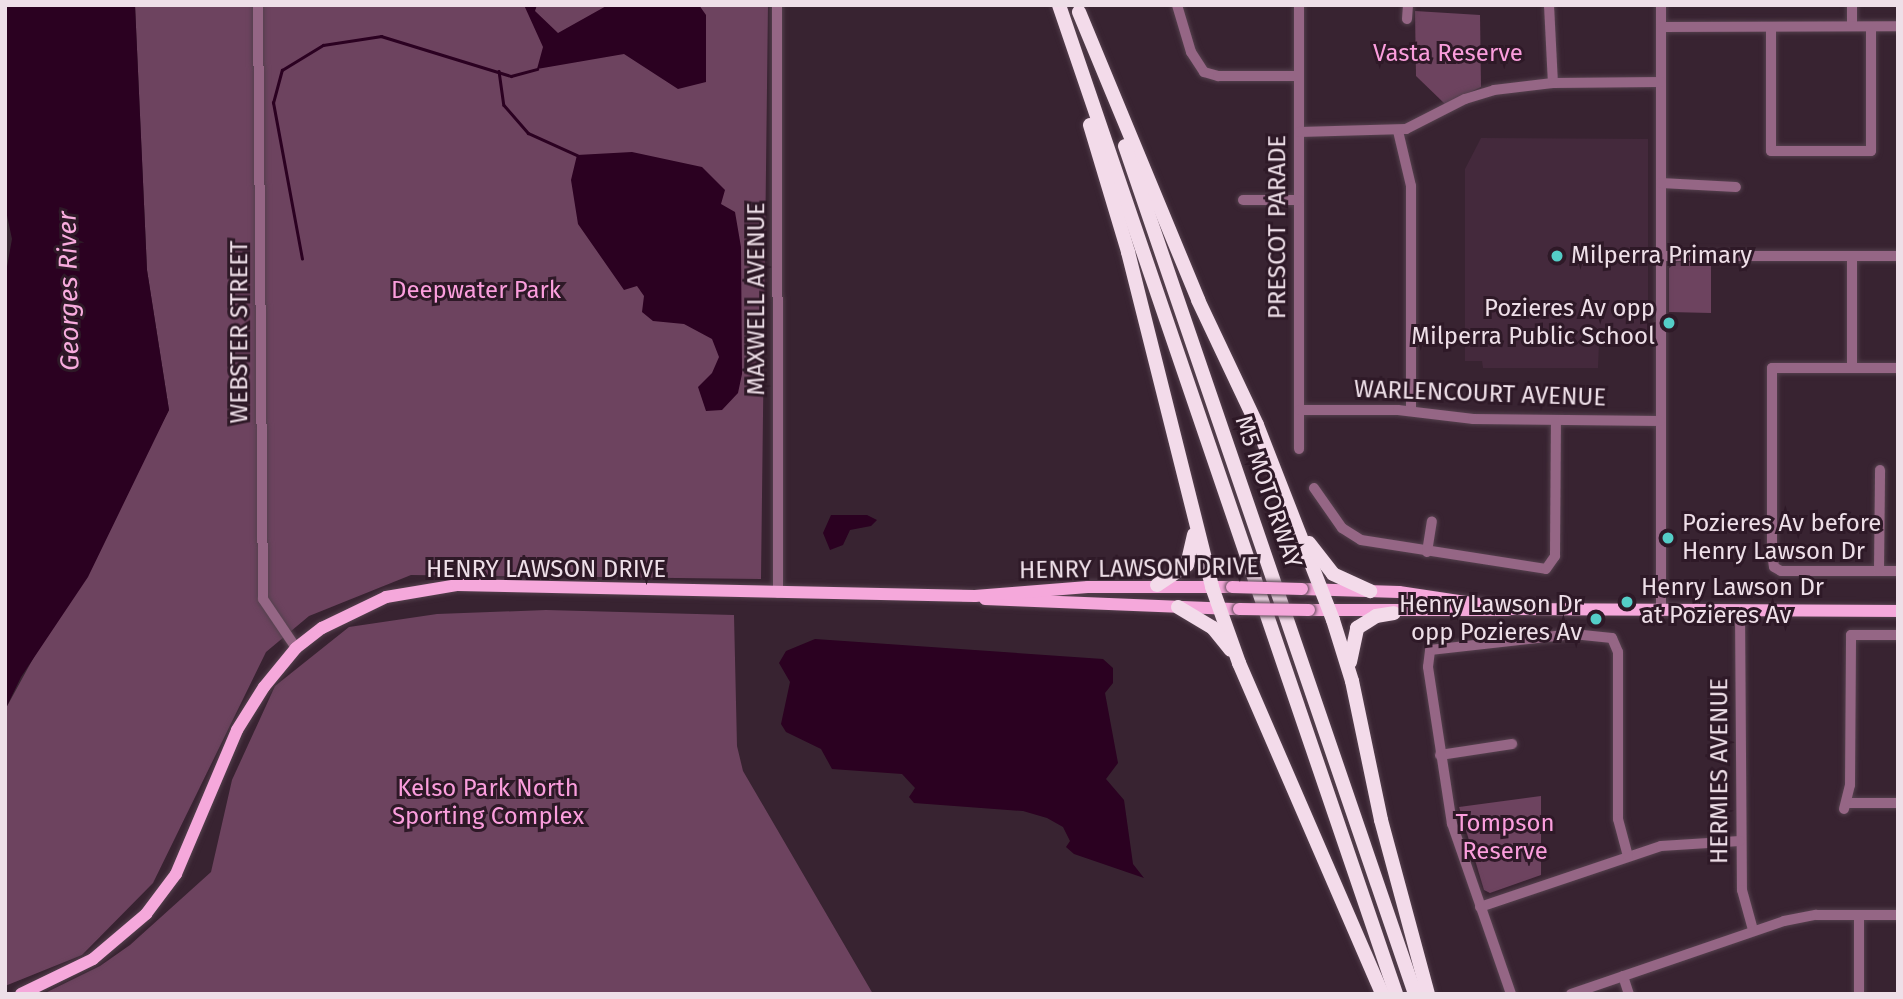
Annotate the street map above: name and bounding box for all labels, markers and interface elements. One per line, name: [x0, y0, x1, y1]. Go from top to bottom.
park label: Vasta Reserve: [1373, 40, 1523, 68]
street label: PRESCOT PARADE: [1264, 135, 1292, 319]
street label: MAXWELL AVENUE: [743, 202, 771, 396]
water label: Georges River: [52, 211, 86, 371]
street label: WEBSTER STREET: [226, 240, 254, 424]
place label: Milperra Primary: [1571, 242, 1752, 270]
marker: Milperra Primary: [1549, 248, 1565, 264]
park label: Deepwater Park: [391, 277, 561, 305]
place label: Pozieres Av opp Milperra Public School: [1411, 295, 1655, 351]
marker: Pozieres Av opp Milperra Public School: [1661, 315, 1677, 331]
street label: WARLENCOURT AVENUE: [1353, 375, 1607, 413]
street label: M5 MOTORWAY: [1228, 412, 1308, 572]
place label: Pozieres Av before Henry Lawson Dr: [1682, 510, 1881, 566]
marker: Pozieres Av before Henry Lawson Dr: [1660, 530, 1676, 546]
street label: HENRY LAWSON DRIVE: [1019, 553, 1259, 585]
street label: HENRY LAWSON DRIVE: [426, 556, 666, 584]
place label: Henry Lawson Dr at Pozieres Av: [1641, 574, 1824, 630]
place label: Henry Lawson Dr opp Pozieres Av: [1399, 591, 1582, 647]
marker: Henry Lawson Dr at Pozieres Av: [1619, 594, 1635, 610]
marker: Henry Lawson Dr opp Pozieres Av: [1588, 611, 1604, 627]
street label: HERMIES AVENUE: [1706, 678, 1734, 864]
park label: Kelso Park North Sporting Complex: [392, 775, 584, 831]
park label: Tompson Reserve: [1455, 810, 1555, 866]

